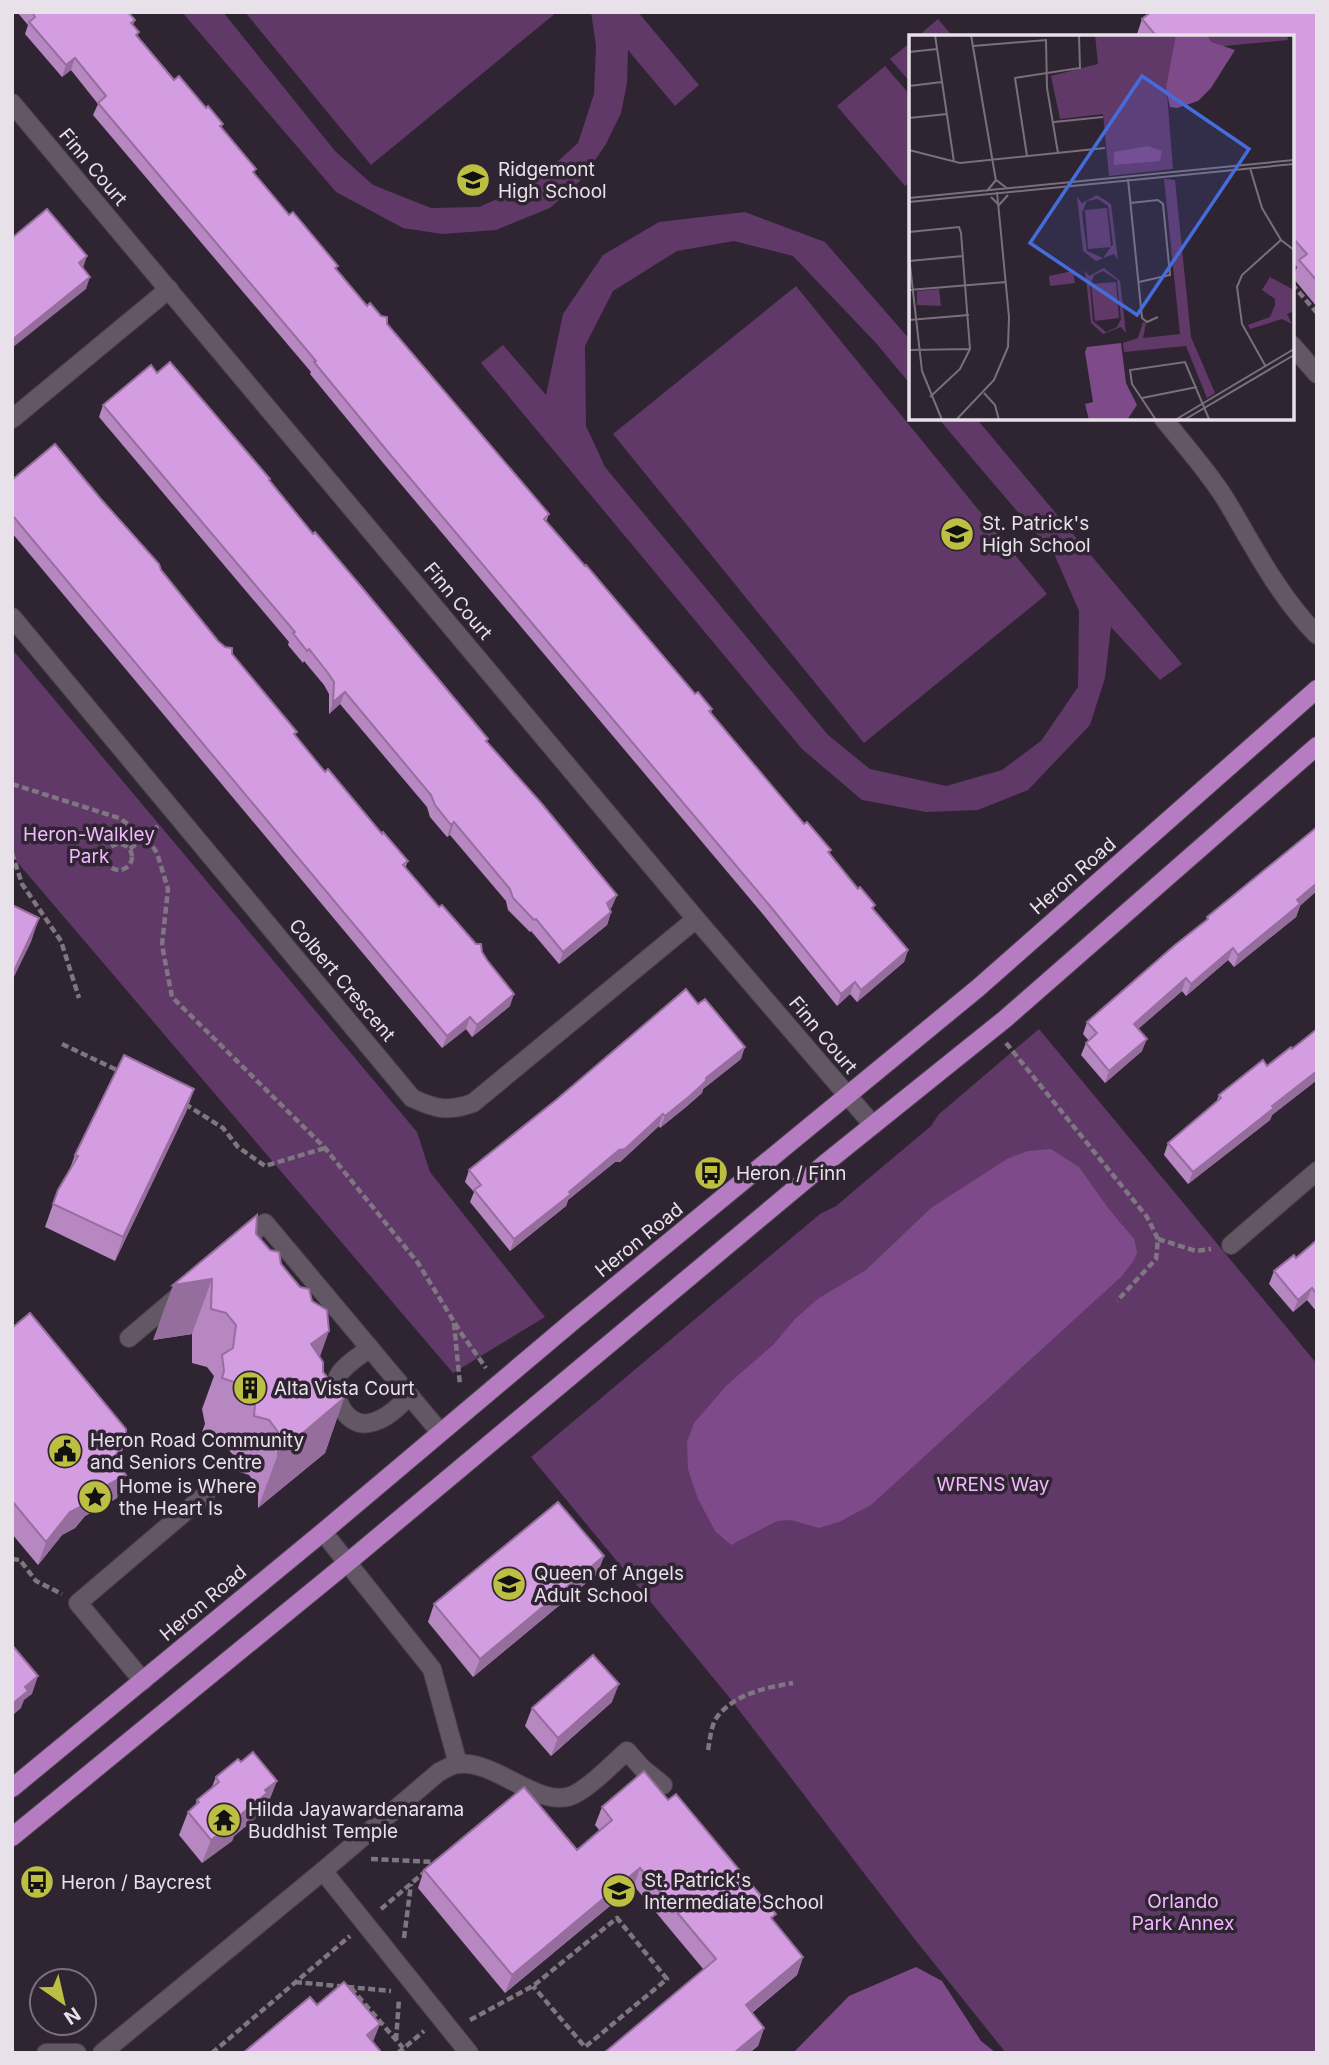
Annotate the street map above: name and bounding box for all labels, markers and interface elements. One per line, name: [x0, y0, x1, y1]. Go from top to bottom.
inset map: [909, 35, 1294, 420]
street label: Finn Court: [54, 124, 132, 210]
place label: Ridgemont High School: [498, 158, 607, 203]
school or university icon: Ridgemont High School: [454, 161, 492, 199]
place label: St. Patrick's High School: [982, 512, 1091, 557]
school or university icon: St. Patrick's High School: [938, 515, 976, 553]
street label: Finn Court: [419, 558, 497, 644]
park label: Heron-Walkley Park: [23, 823, 155, 868]
street label: Heron Road: [1026, 833, 1120, 919]
street label: Colbert Crescent: [284, 914, 400, 1046]
street label: Finn Court: [784, 992, 862, 1078]
bus stop icon: Heron / Finn: [692, 1154, 730, 1192]
place label: Heron / Finn: [736, 1162, 846, 1185]
street label: Heron Road: [591, 1198, 687, 1282]
building icon: Alta Vista Court: [231, 1369, 269, 1407]
place label: Alta Vista Court: [274, 1377, 415, 1400]
place label: Heron Road Community and Seniors Centre: [90, 1429, 304, 1474]
public building icon: Heron Road Community and Seniors Centre: [46, 1432, 84, 1470]
park label: WRENS Way: [936, 1473, 1050, 1496]
place label: Home is Where the Heart Is: [119, 1475, 257, 1520]
place icon: Home is Where the Heart Is: [76, 1478, 114, 1516]
street label: Heron Road: [155, 1560, 251, 1646]
place label: Queen of Angels Adult School: [534, 1562, 684, 1607]
school or university icon: Queen of Angels Adult School: [490, 1565, 528, 1603]
place label: Hilda Jayawardenarama Buddhist Temple: [248, 1798, 464, 1843]
temple icon: Hilda Jayawardenarama Buddhist Temple: [205, 1801, 243, 1839]
bus stop icon: Heron / Baycrest: [18, 1863, 56, 1901]
place label: St. Patrick's Intermediate School: [644, 1869, 824, 1914]
place label: Heron / Baycrest: [61, 1871, 211, 1894]
school or university icon: St. Patrick's Intermediate School: [600, 1872, 638, 1910]
park label: Orlando Park Annex: [1132, 1890, 1234, 1935]
north arrow: [28, 1967, 98, 2037]
text: N: [60, 2002, 85, 2029]

